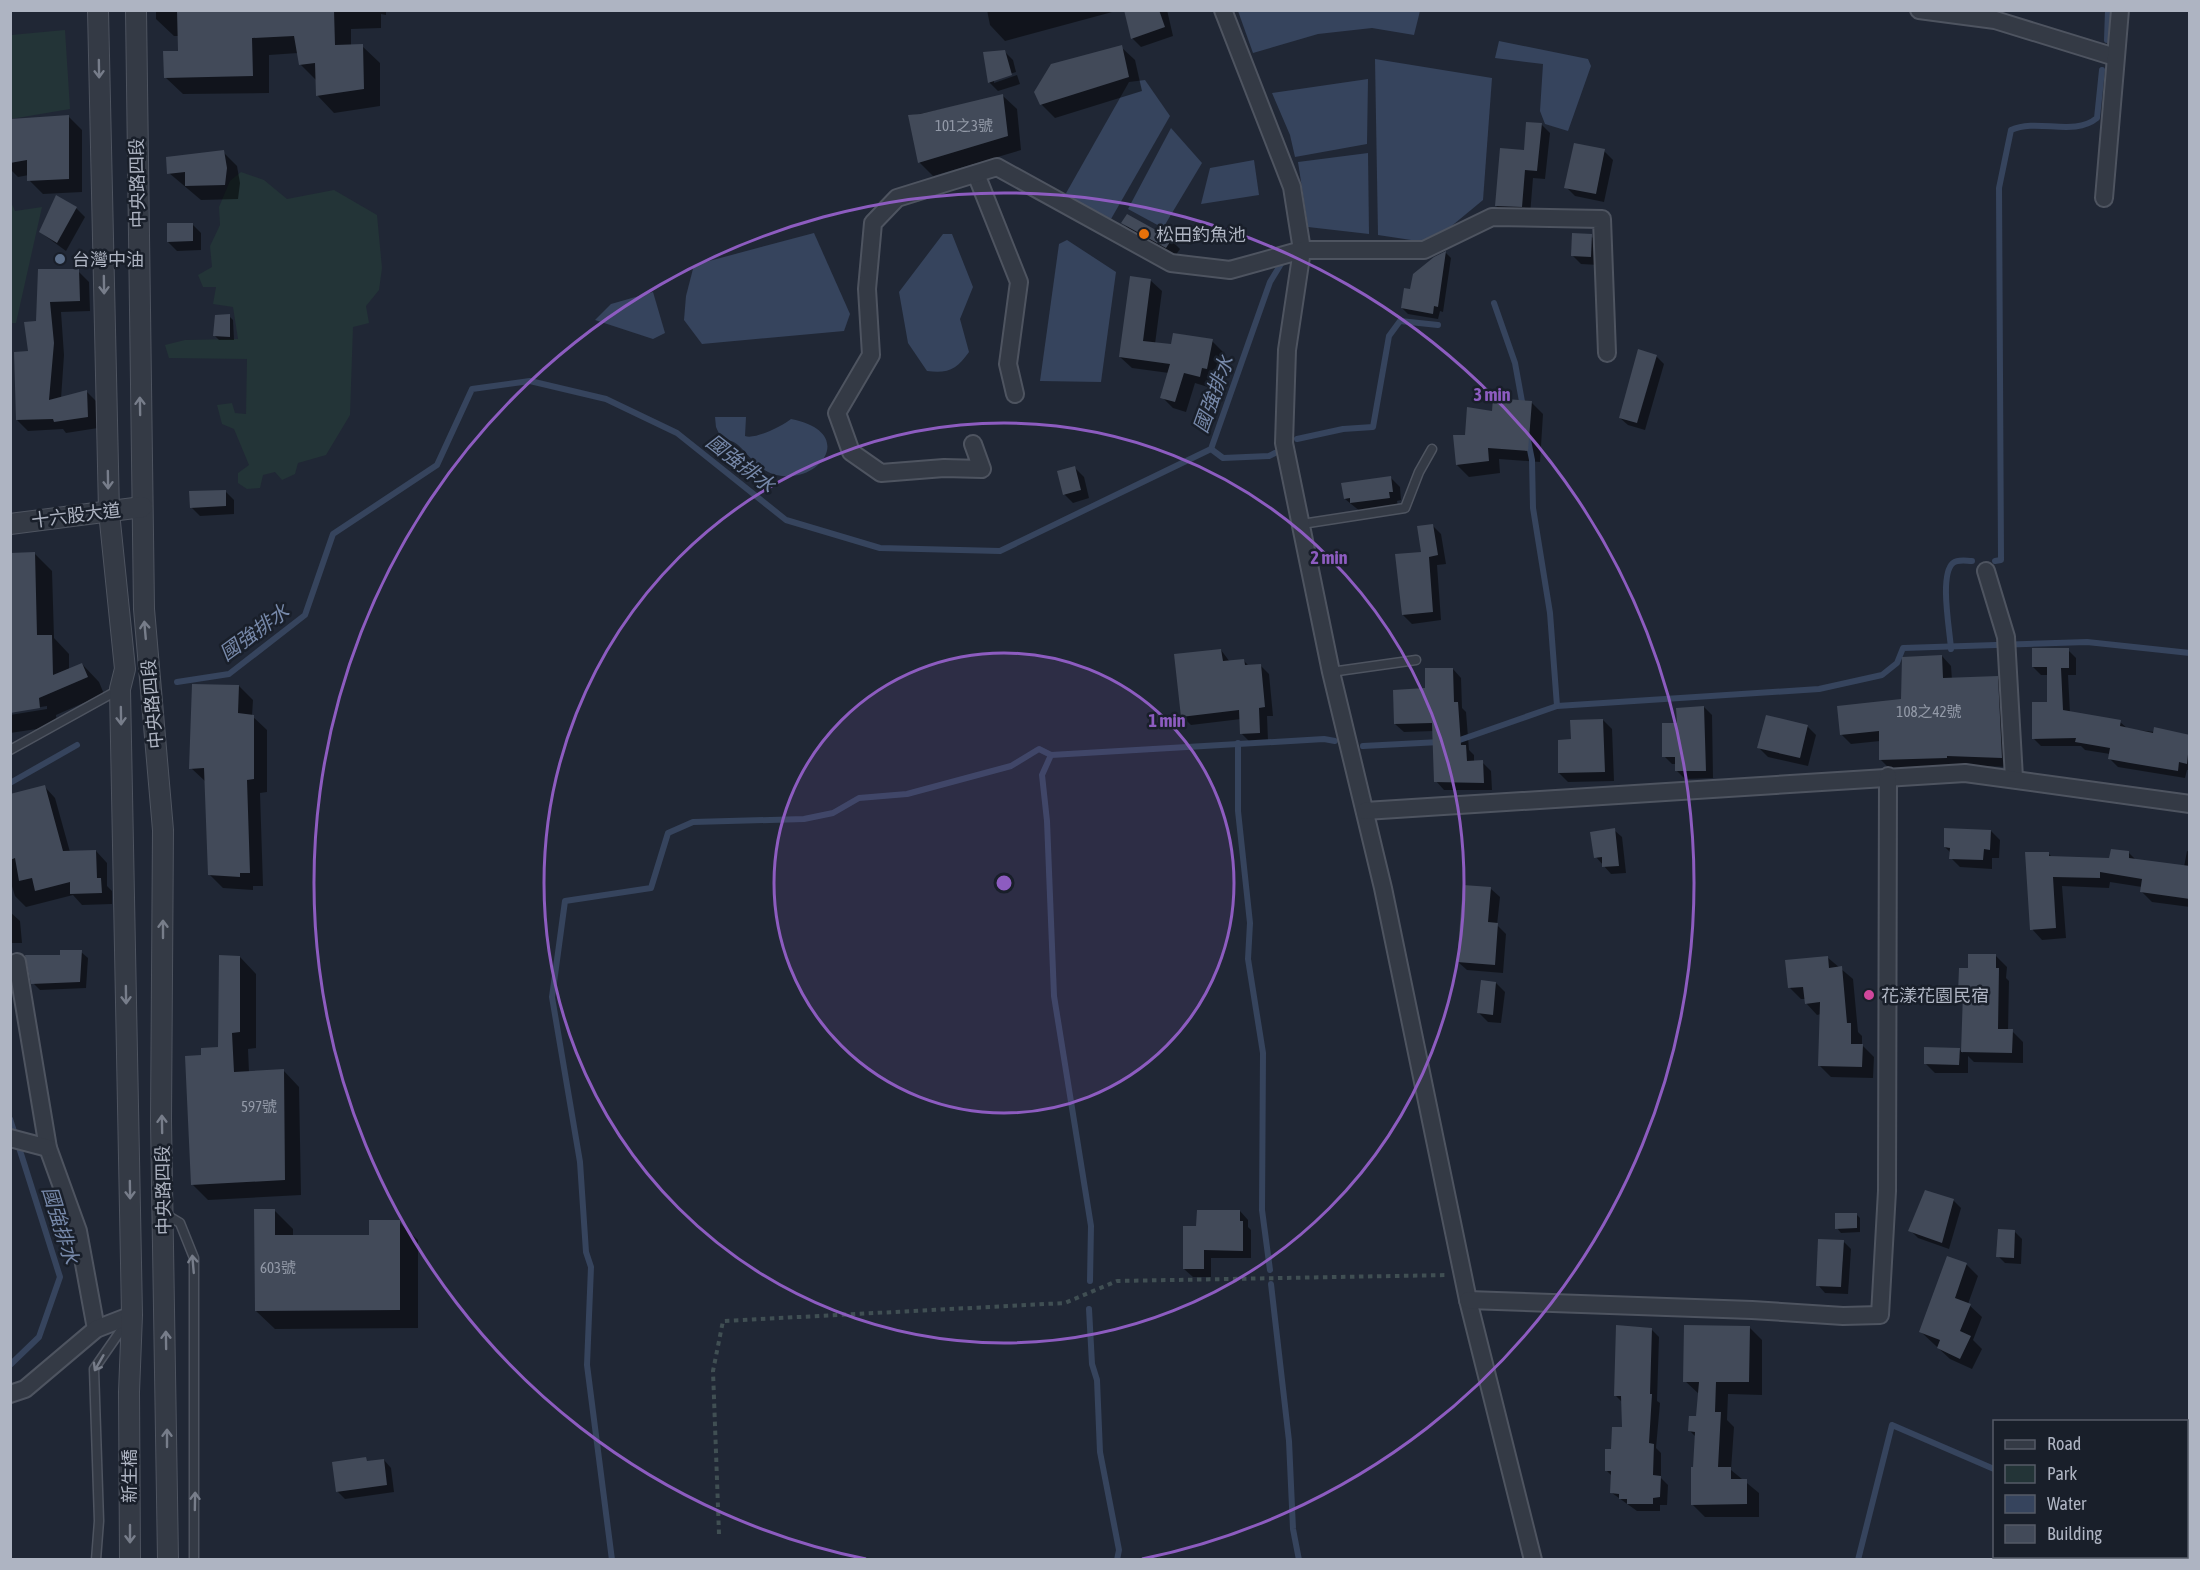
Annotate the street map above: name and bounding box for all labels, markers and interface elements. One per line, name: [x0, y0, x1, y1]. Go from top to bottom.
one-way arrow: [93, 58, 105, 78]
house number: 101之3號: [935, 117, 993, 134]
street label: 中央路四段: [126, 138, 148, 228]
place label: 松田釣魚池: [1156, 224, 1246, 245]
marker: 松田釣魚池: [1137, 227, 1151, 241]
place label: 台灣中油: [72, 249, 144, 270]
marker: 台灣中油: [53, 252, 67, 266]
one-way arrow: [98, 274, 110, 294]
water label: 國強排水: [1189, 352, 1238, 436]
text: 3 min: [1474, 384, 1511, 405]
one-way arrow: [134, 397, 146, 417]
water label: 國強排水: [702, 429, 780, 497]
one-way arrow: [102, 469, 114, 489]
street label: 十六股大道: [30, 499, 122, 531]
text: 2 min: [1311, 547, 1348, 568]
water label: 國強排水: [215, 599, 294, 665]
one-way arrow: [140, 620, 151, 640]
street label: 中央路四段: [138, 658, 166, 750]
house number: 108之42號: [1896, 703, 1962, 720]
one-way arrow: [115, 706, 126, 726]
text: 1 min: [1149, 710, 1186, 731]
centre of rings: [994, 873, 1014, 893]
one-way arrow: [157, 919, 169, 939]
one-way arrow: [120, 985, 132, 1005]
place label: 花漾花園民宿: [1881, 985, 1989, 1006]
marker: 花漾花園民宿: [1862, 988, 1876, 1002]
house number: 597號: [241, 1098, 277, 1115]
one-way arrow: [156, 1114, 167, 1134]
street label: 中央路四段: [152, 1145, 174, 1235]
one-way arrow: [124, 1180, 135, 1200]
water label: 國強排水: [38, 1183, 84, 1268]
one-way arrow: [187, 1255, 198, 1275]
house number: 603號: [260, 1259, 296, 1276]
one-way arrow: [160, 1330, 172, 1350]
one-way arrow: [93, 1354, 105, 1371]
legend: [1993, 1420, 2188, 1558]
one-way arrow: [161, 1429, 173, 1449]
text: Road: [2047, 1433, 2081, 1454]
street label: 新生橋: [119, 1449, 140, 1503]
text: Park: [2047, 1463, 2077, 1484]
one-way arrow: [189, 1492, 201, 1512]
text: Water: [2047, 1493, 2087, 1514]
text: Building: [2047, 1523, 2102, 1544]
one-way arrow: [124, 1524, 136, 1544]

